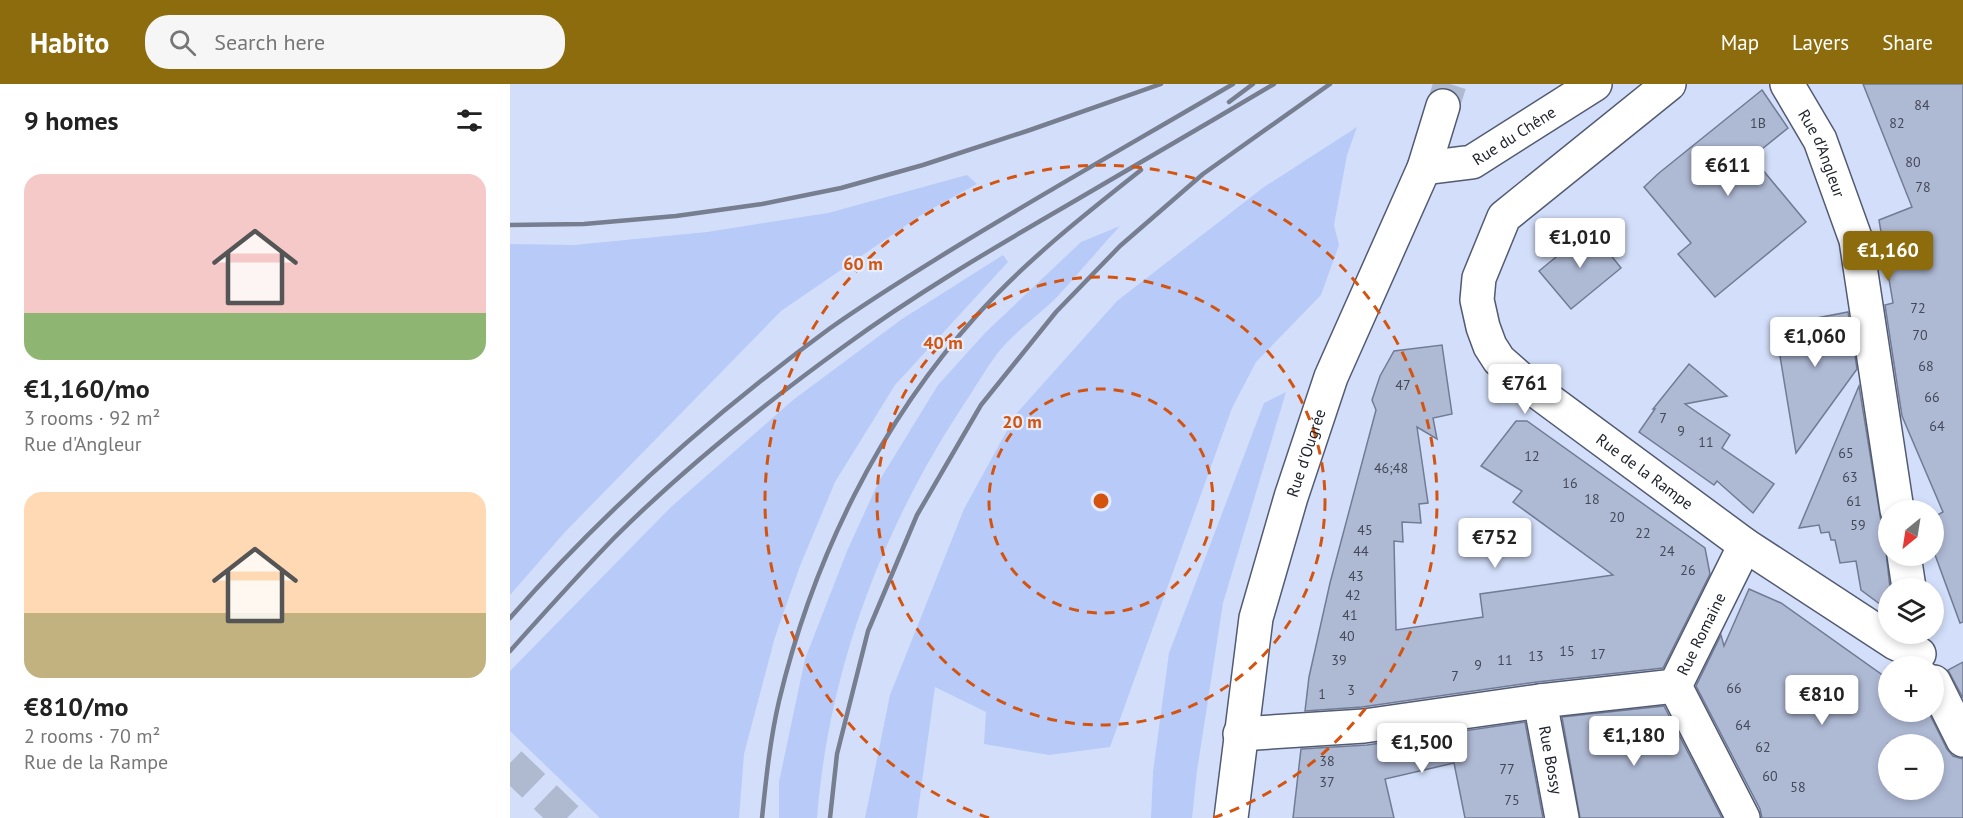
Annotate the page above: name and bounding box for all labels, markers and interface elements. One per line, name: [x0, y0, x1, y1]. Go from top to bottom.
search box: [145, 15, 565, 69]
text: Habito: [30, 24, 109, 61]
icon: search: [166, 26, 199, 59]
text: Search here: [214, 28, 325, 56]
text: Map: [1721, 29, 1759, 56]
text: Layers: [1792, 29, 1849, 56]
text: Share: [1882, 29, 1933, 56]
house number: 84: [1914, 96, 1930, 114]
street label: Rue du Chêne: [1468, 102, 1559, 169]
text: 9 homes: [24, 104, 119, 137]
icon: filters: [453, 104, 486, 137]
street label: Rue d'Angleur: [1794, 106, 1850, 200]
house number: 1B: [1750, 114, 1766, 132]
house number: 82: [1889, 114, 1905, 132]
pin: €611: [1692, 146, 1764, 197]
text: €611: [1705, 152, 1751, 178]
house number: 80: [1905, 153, 1921, 171]
house number: 78: [1915, 178, 1931, 196]
icon: home: [201, 213, 309, 321]
pin: €1,010: [1531, 218, 1629, 269]
text: €1,010: [1549, 224, 1611, 250]
pin: €1,160: [1839, 231, 1937, 282]
text: €1,160: [1857, 237, 1919, 263]
text: 60 m: [843, 252, 883, 275]
house number: 72: [1910, 299, 1926, 317]
pin: €1,060: [1766, 317, 1864, 368]
text: €1,060: [1784, 323, 1846, 349]
house number: 70: [1912, 326, 1928, 344]
text: 40 m: [923, 331, 963, 354]
house number: 68: [1918, 357, 1934, 375]
pin: €761: [1489, 364, 1561, 415]
text: €761: [1502, 370, 1548, 396]
text: €1,160/mo: [24, 372, 150, 405]
house number: 47: [1395, 376, 1411, 394]
house number: 66: [1924, 388, 1940, 406]
text: 3 rooms · 92 m²: [24, 405, 160, 431]
street label: Rue d'Ougrée: [1282, 406, 1330, 500]
house number: 7: [1659, 409, 1667, 427]
text: 20 m: [1002, 410, 1042, 433]
house number: 64: [1929, 417, 1945, 435]
house number: 9: [1677, 422, 1685, 440]
street label: Rue de la Rampe: [1592, 429, 1697, 513]
text: Rue d'Angleur: [24, 431, 142, 457]
house number: 11: [1698, 433, 1714, 451]
house number: 65: [1838, 444, 1854, 462]
house number: 12: [1524, 447, 1540, 465]
house number: 46;48: [1374, 459, 1408, 477]
house number: 63: [1842, 468, 1858, 486]
house number: 16: [1562, 474, 1578, 492]
house number: 18: [1584, 490, 1600, 508]
centre of rings: [1091, 491, 1111, 511]
house number: 61: [1846, 492, 1862, 510]
north arrow: [1878, 500, 1944, 566]
map controls: [1878, 500, 1944, 800]
house number: 20: [1609, 508, 1625, 526]
house number: 59: [1850, 516, 1866, 534]
pin: €752: [1459, 518, 1531, 569]
house number: 45: [1357, 521, 1373, 539]
text: €752: [1472, 524, 1518, 550]
house number: 22: [1635, 524, 1651, 542]
icon: home: [201, 531, 309, 639]
house number: 44: [1353, 542, 1369, 560]
house number: 24: [1659, 542, 1675, 560]
house number: 26: [1680, 561, 1696, 579]
house number: 43: [1348, 567, 1364, 585]
button: layers: [1878, 578, 1944, 644]
house number: 42: [1345, 586, 1361, 604]
street label: Rue Romaine: [1672, 589, 1730, 679]
house number: 41: [1342, 606, 1358, 624]
house number: 40: [1339, 627, 1355, 645]
house number: 15: [1559, 642, 1575, 660]
house number: 17: [1590, 645, 1606, 663]
house number: 13: [1528, 647, 1544, 665]
house number: 39: [1331, 651, 1347, 669]
house number: 11: [1497, 651, 1513, 669]
house number: 9: [1474, 656, 1482, 674]
button: +: [1878, 656, 1944, 722]
house number: 7: [1451, 667, 1459, 685]
pin: €810: [1786, 675, 1858, 726]
house number: 66: [1726, 679, 1742, 697]
house number: 3: [1347, 681, 1355, 699]
text: €810: [1799, 681, 1845, 707]
house number: 1: [1318, 685, 1326, 703]
text: €810/mo: [24, 690, 128, 723]
pin: €1,180: [1585, 716, 1683, 767]
house number: 64: [1735, 716, 1751, 734]
text: €1,180: [1603, 722, 1665, 748]
text: 2 rooms · 70 m²: [24, 723, 160, 749]
pin: €1,500: [1373, 723, 1471, 774]
street label: Rue Bossy: [1535, 724, 1567, 796]
text: €1,500: [1391, 729, 1453, 755]
button: −: [1878, 734, 1944, 800]
house number: 62: [1755, 738, 1771, 756]
text: Rue de la Rampe: [24, 749, 168, 775]
house number: 38: [1319, 752, 1335, 770]
house number: 77: [1499, 760, 1515, 778]
house number: 60: [1762, 767, 1778, 785]
house number: 37: [1319, 773, 1335, 791]
house number: 58: [1790, 778, 1806, 796]
house number: 75: [1504, 791, 1520, 809]

